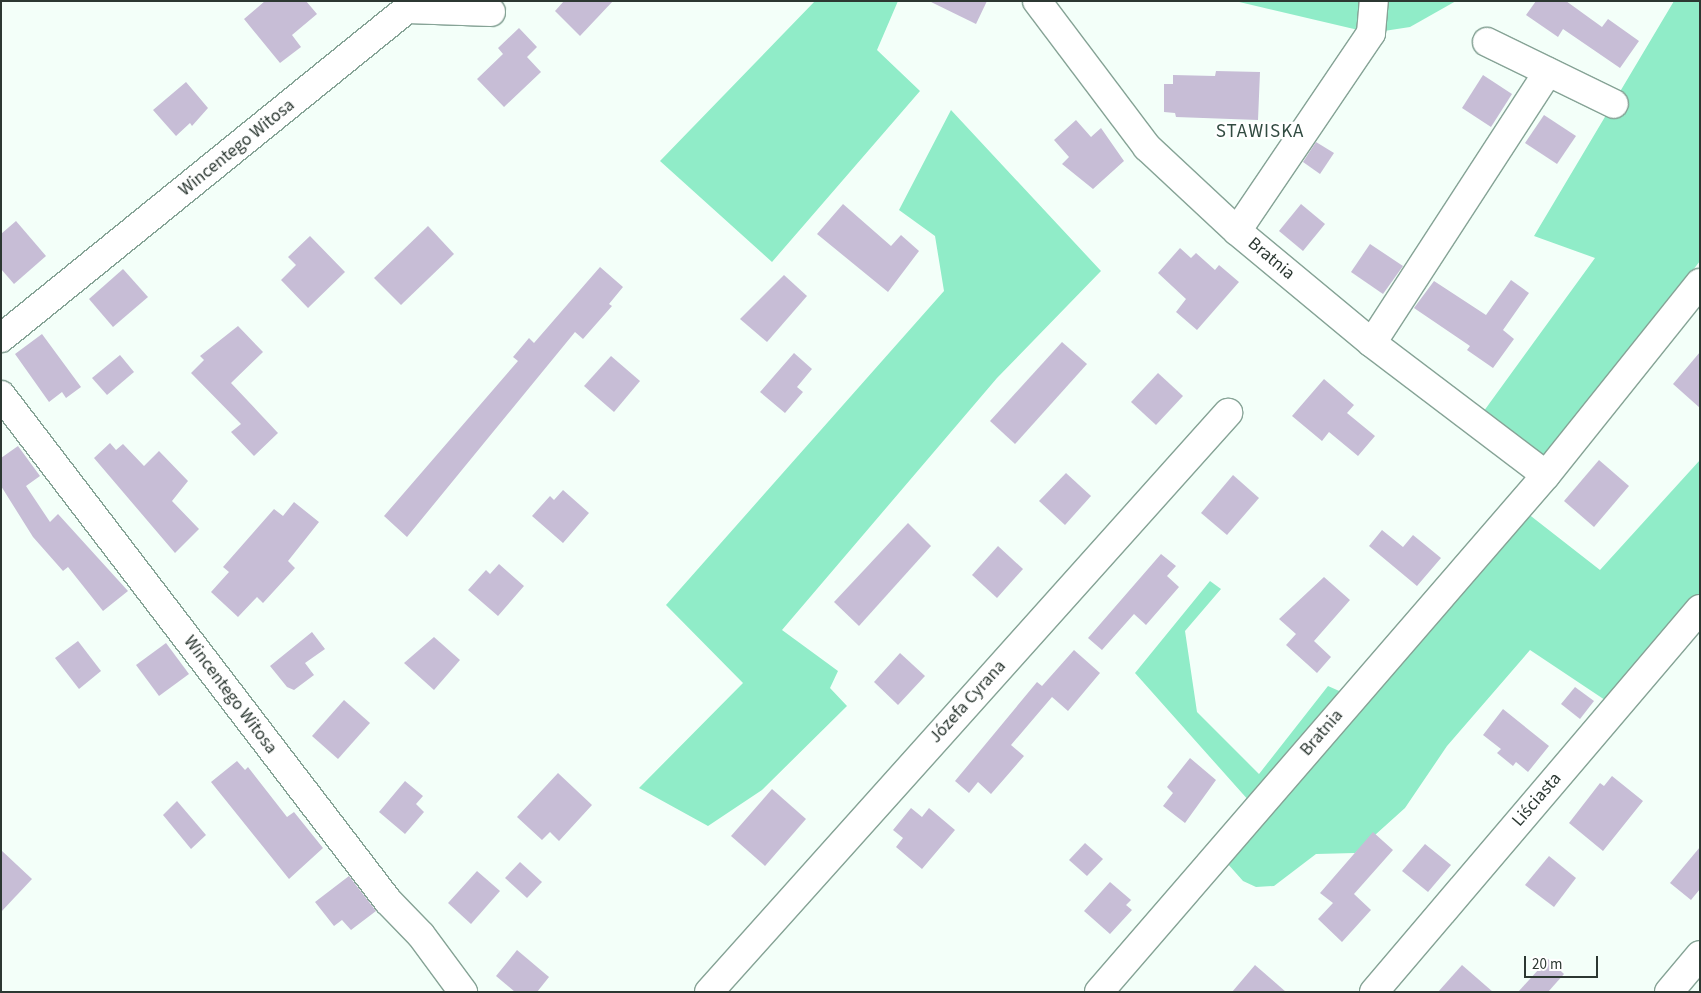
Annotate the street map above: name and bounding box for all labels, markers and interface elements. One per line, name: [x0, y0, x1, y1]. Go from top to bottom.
street label: Wincentego Witosa: [175, 95, 299, 201]
district label: STAWISKA: [1215, 121, 1305, 143]
street label: Bratnia: [1243, 233, 1299, 285]
street label: Wincentego Witosa: [178, 632, 282, 758]
street label: Józefa Cyrana: [925, 656, 1011, 748]
street label: Bratnia: [1296, 705, 1348, 761]
street label: Liściasta: [1508, 769, 1566, 831]
scale bar: [1526, 946, 1600, 978]
text: 20 m: [1532, 954, 1562, 975]

